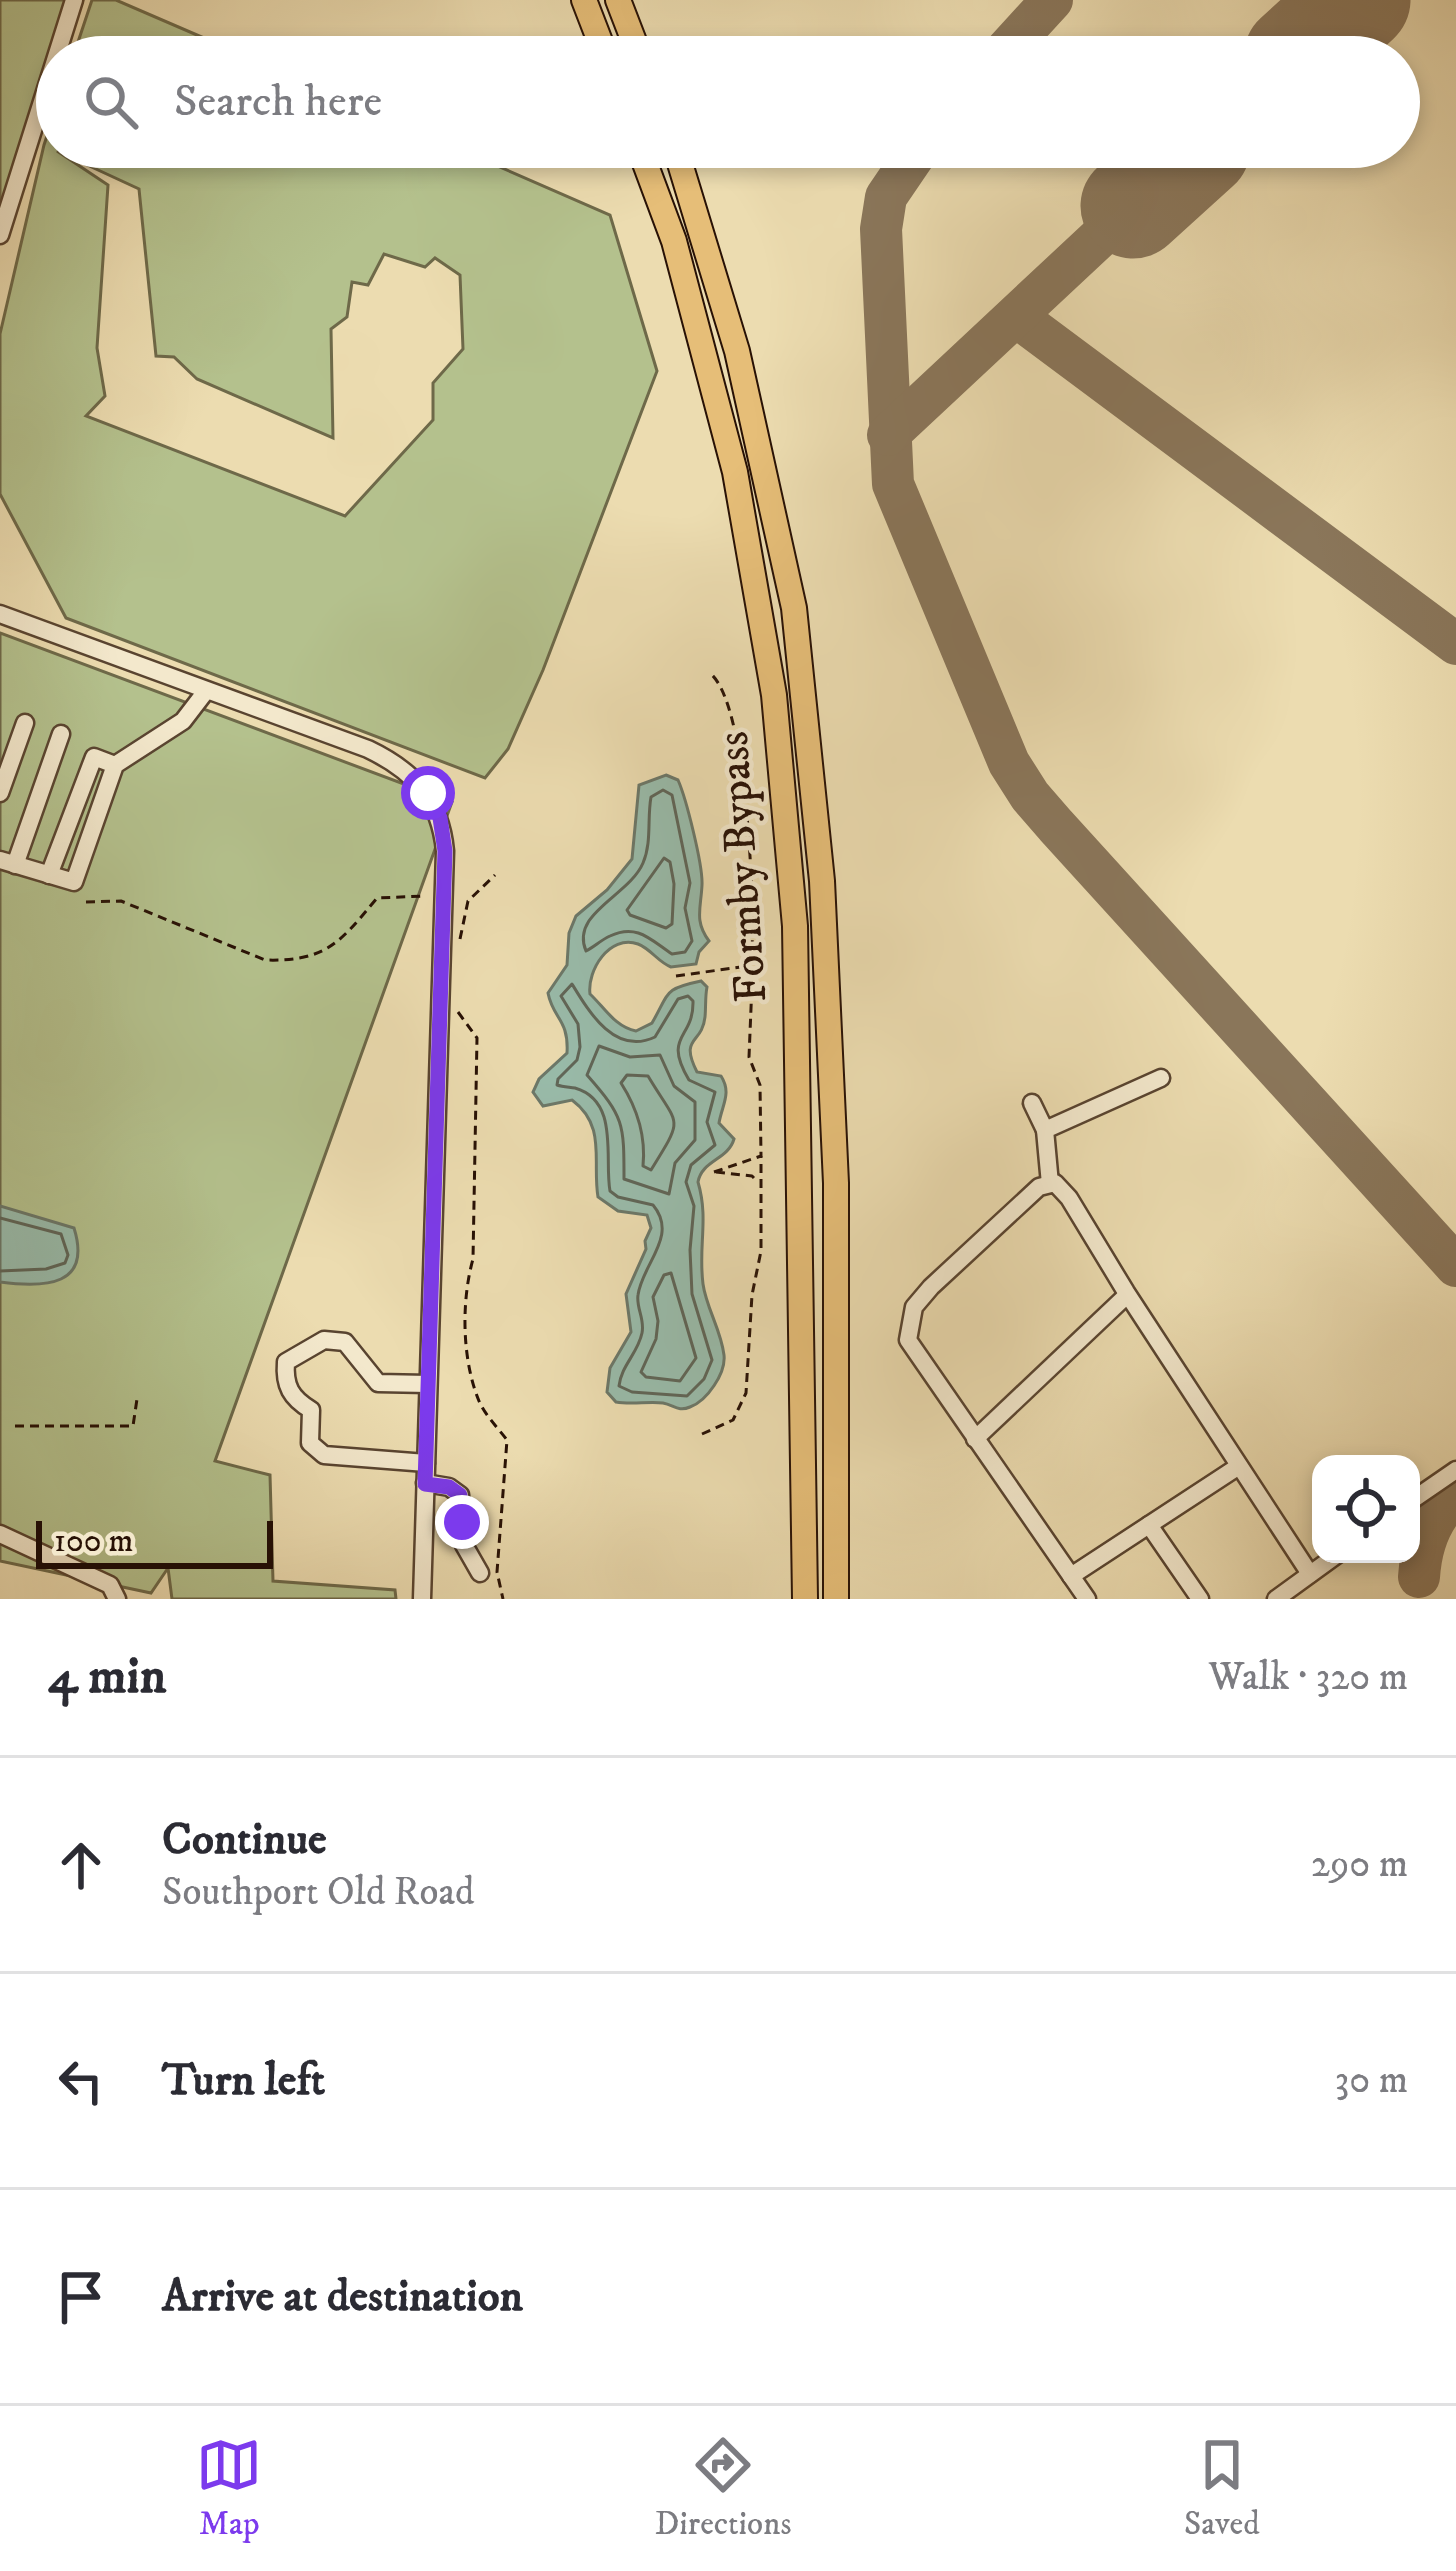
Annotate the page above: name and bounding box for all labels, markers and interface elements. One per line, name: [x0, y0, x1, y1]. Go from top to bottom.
search box: [36, 36, 1420, 168]
icon: search: [78, 69, 144, 135]
text: Search here: [174, 74, 382, 130]
street label: Formby Bypass: [706, 729, 780, 1005]
route start: [401, 766, 455, 820]
map controls: [1312, 1455, 1420, 1563]
button: locate: [1312, 1455, 1420, 1563]
route end: [435, 1495, 489, 1549]
scale bar: [36, 1515, 273, 1568]
text: 100 m: [54, 1521, 133, 1562]
text: 4 min: [48, 1645, 166, 1709]
text: Walk · 320 m: [1209, 1653, 1408, 1702]
text: Continue: [162, 1812, 327, 1868]
icon: ahead: [48, 1832, 114, 1898]
text: 290 m: [1311, 1840, 1408, 1889]
text: Southport Old Road: [162, 1868, 475, 1917]
icon: left: [48, 2048, 114, 2114]
text: Turn left: [162, 2053, 325, 2109]
text: 30 m: [1335, 2056, 1408, 2105]
icon: arrive: [48, 2264, 114, 2330]
text: Arrive at destination: [162, 2269, 523, 2325]
tab: Map: [196, 2432, 262, 2545]
tab: Directions: [655, 2432, 791, 2545]
tab: Saved: [1184, 2432, 1260, 2545]

